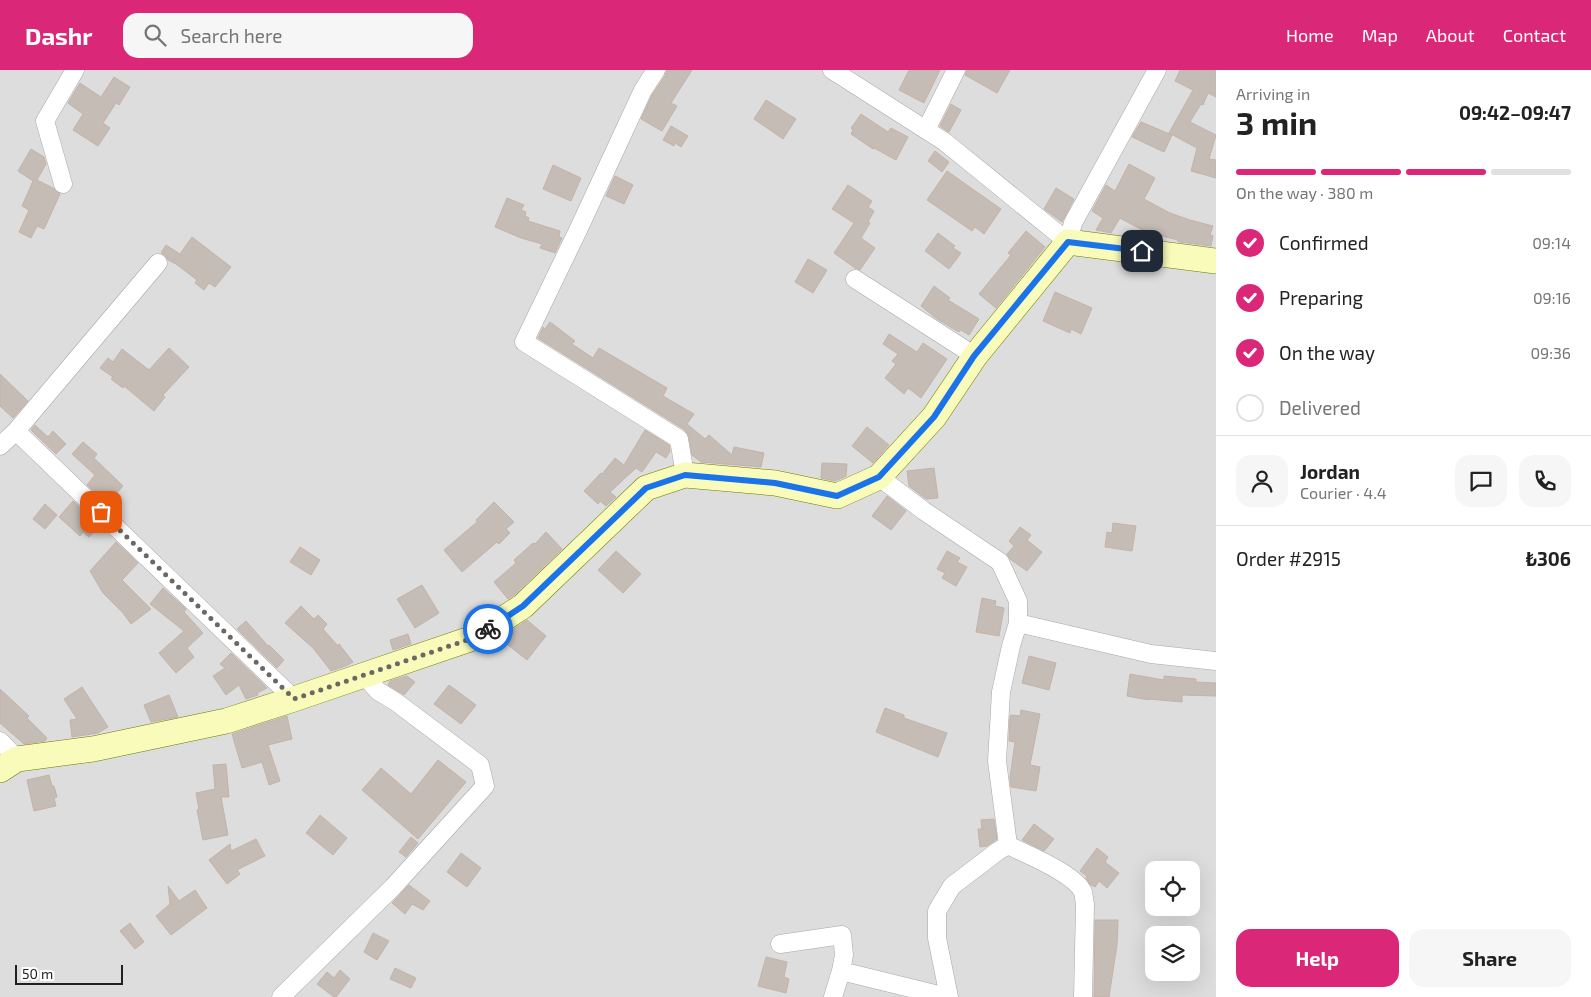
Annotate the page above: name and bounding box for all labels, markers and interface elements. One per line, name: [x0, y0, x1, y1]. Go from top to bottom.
search box: [123, 13, 473, 58]
text: Dashr: [25, 21, 93, 50]
icon: search: [141, 21, 169, 49]
text: Search here: [181, 24, 283, 47]
text: Home: [1286, 24, 1334, 46]
text: Map: [1362, 24, 1398, 46]
text: About: [1426, 24, 1475, 46]
text: Contact: [1503, 24, 1566, 46]
text: Arriving in: [1236, 84, 1310, 103]
text: 09:42–09:47: [1459, 101, 1571, 124]
text: 3 min: [1236, 103, 1317, 141]
text: On the way · 380 m: [1236, 183, 1373, 202]
icon: check: [1236, 229, 1264, 257]
pin: [1121, 230, 1163, 272]
text: Confirmed: [1279, 231, 1369, 254]
text: 09:14: [1532, 233, 1571, 252]
icon: home: [1128, 237, 1156, 265]
icon: check: [1236, 284, 1264, 312]
text: Preparing: [1279, 286, 1363, 309]
text: 09:16: [1533, 288, 1571, 307]
icon: check: [1236, 339, 1264, 367]
text: On the way: [1279, 341, 1375, 364]
text: 09:36: [1530, 343, 1571, 362]
text: Delivered: [1279, 396, 1361, 419]
button: person: [1236, 455, 1288, 507]
button: chat: [1455, 455, 1507, 507]
button: phone: [1519, 455, 1571, 507]
text: Jordan: [1300, 460, 1360, 483]
text: Courier · 4.4: [1300, 483, 1387, 502]
pin: [80, 491, 122, 533]
icon: bag: [87, 498, 115, 526]
text: Order #2915: [1236, 547, 1341, 570]
text: ₺306: [1526, 547, 1571, 570]
courier: [463, 604, 513, 654]
icon: bike: [474, 615, 502, 643]
map controls: [1145, 861, 1200, 981]
button: locate: [1145, 861, 1200, 916]
button: layers: [1145, 926, 1200, 981]
button: Help: [1236, 929, 1399, 987]
button: Share: [1409, 929, 1571, 987]
scale bar: [15, 962, 122, 985]
text: 50 m: [22, 965, 53, 982]

